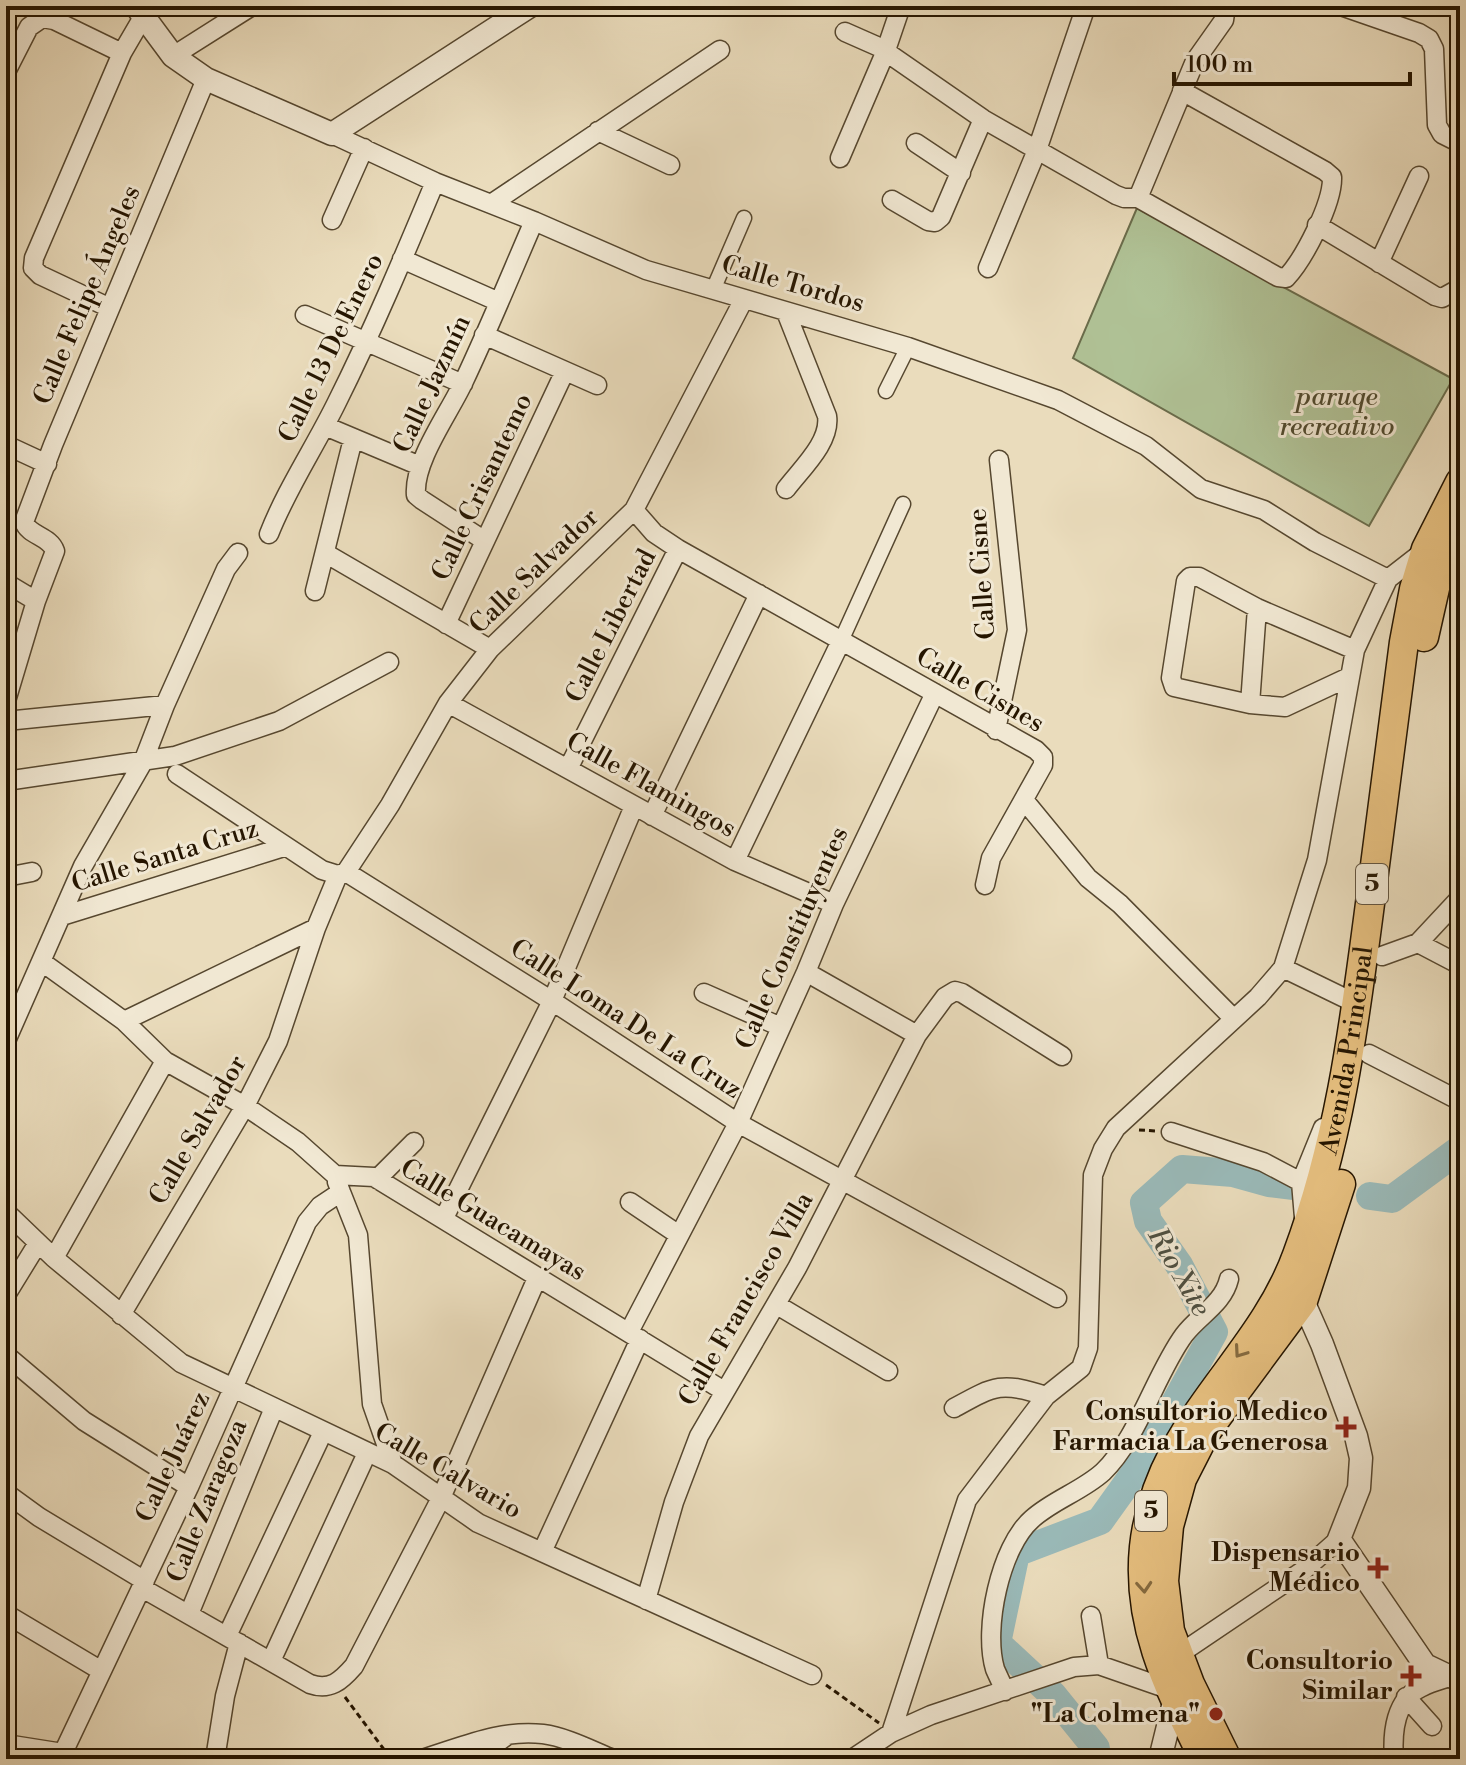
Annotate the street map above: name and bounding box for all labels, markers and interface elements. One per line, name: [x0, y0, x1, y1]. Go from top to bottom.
scale bar: [1174, 36, 1410, 86]
text: 100 m: [1186, 50, 1253, 80]
street label: Calle Felipe Ángeles: [25, 180, 148, 409]
street label: Calle 13 De Enero: [271, 248, 391, 448]
street label: Calle Tordos: [718, 248, 868, 320]
street label: Calle Jazmín: [386, 310, 478, 458]
park label: paruqe recreativo: [1280, 381, 1394, 443]
street label: Calle Crisantemo: [425, 388, 539, 586]
street label: Calle Salvador: [463, 501, 605, 641]
street label: Calle Cisne: [961, 507, 1003, 641]
street label: Calle Libertad: [559, 544, 664, 708]
street label: Calle Cisnes: [910, 640, 1050, 740]
street label: Calle Flamingos: [561, 725, 741, 845]
street label: Calle Santa Cruz: [68, 812, 262, 900]
street label: Calle Constituyentes: [729, 822, 855, 1054]
road number: 5: [1356, 864, 1388, 904]
street label: Calle Loma De La Cruz: [504, 932, 748, 1106]
street label: Avenida Principal: [1312, 944, 1380, 1159]
street label: Calle Salvador: [142, 1049, 254, 1211]
street label: Calle Guacamayas: [394, 1152, 592, 1288]
street label: Calle Francisco Villa: [672, 1186, 821, 1412]
water label: Rio Xite: [1139, 1221, 1218, 1323]
one-way arrow: [1235, 1343, 1250, 1357]
street label: Calle Juárez: [129, 1387, 217, 1527]
place label: Consultorio Medico Farmacia La Generosa: [1053, 1396, 1329, 1458]
street label: Calle Zaragoza: [160, 1414, 255, 1587]
street label: Calle Calvario: [369, 1416, 527, 1526]
marker: Consultorio Medico Farmacia La Generosa: [1335, 1416, 1357, 1438]
road number: 5: [1135, 1491, 1167, 1531]
place label: Dispensario Médico: [1211, 1537, 1360, 1599]
marker: Dispensario Médico: [1367, 1557, 1389, 1579]
one-way arrow: [1135, 1580, 1152, 1593]
place label: Consultorio Similar: [1246, 1645, 1393, 1707]
marker: Consultorio Similar: [1400, 1665, 1422, 1687]
place label: "La Colmena": [1031, 1698, 1200, 1730]
marker: "La Colmena": [1207, 1705, 1225, 1723]

